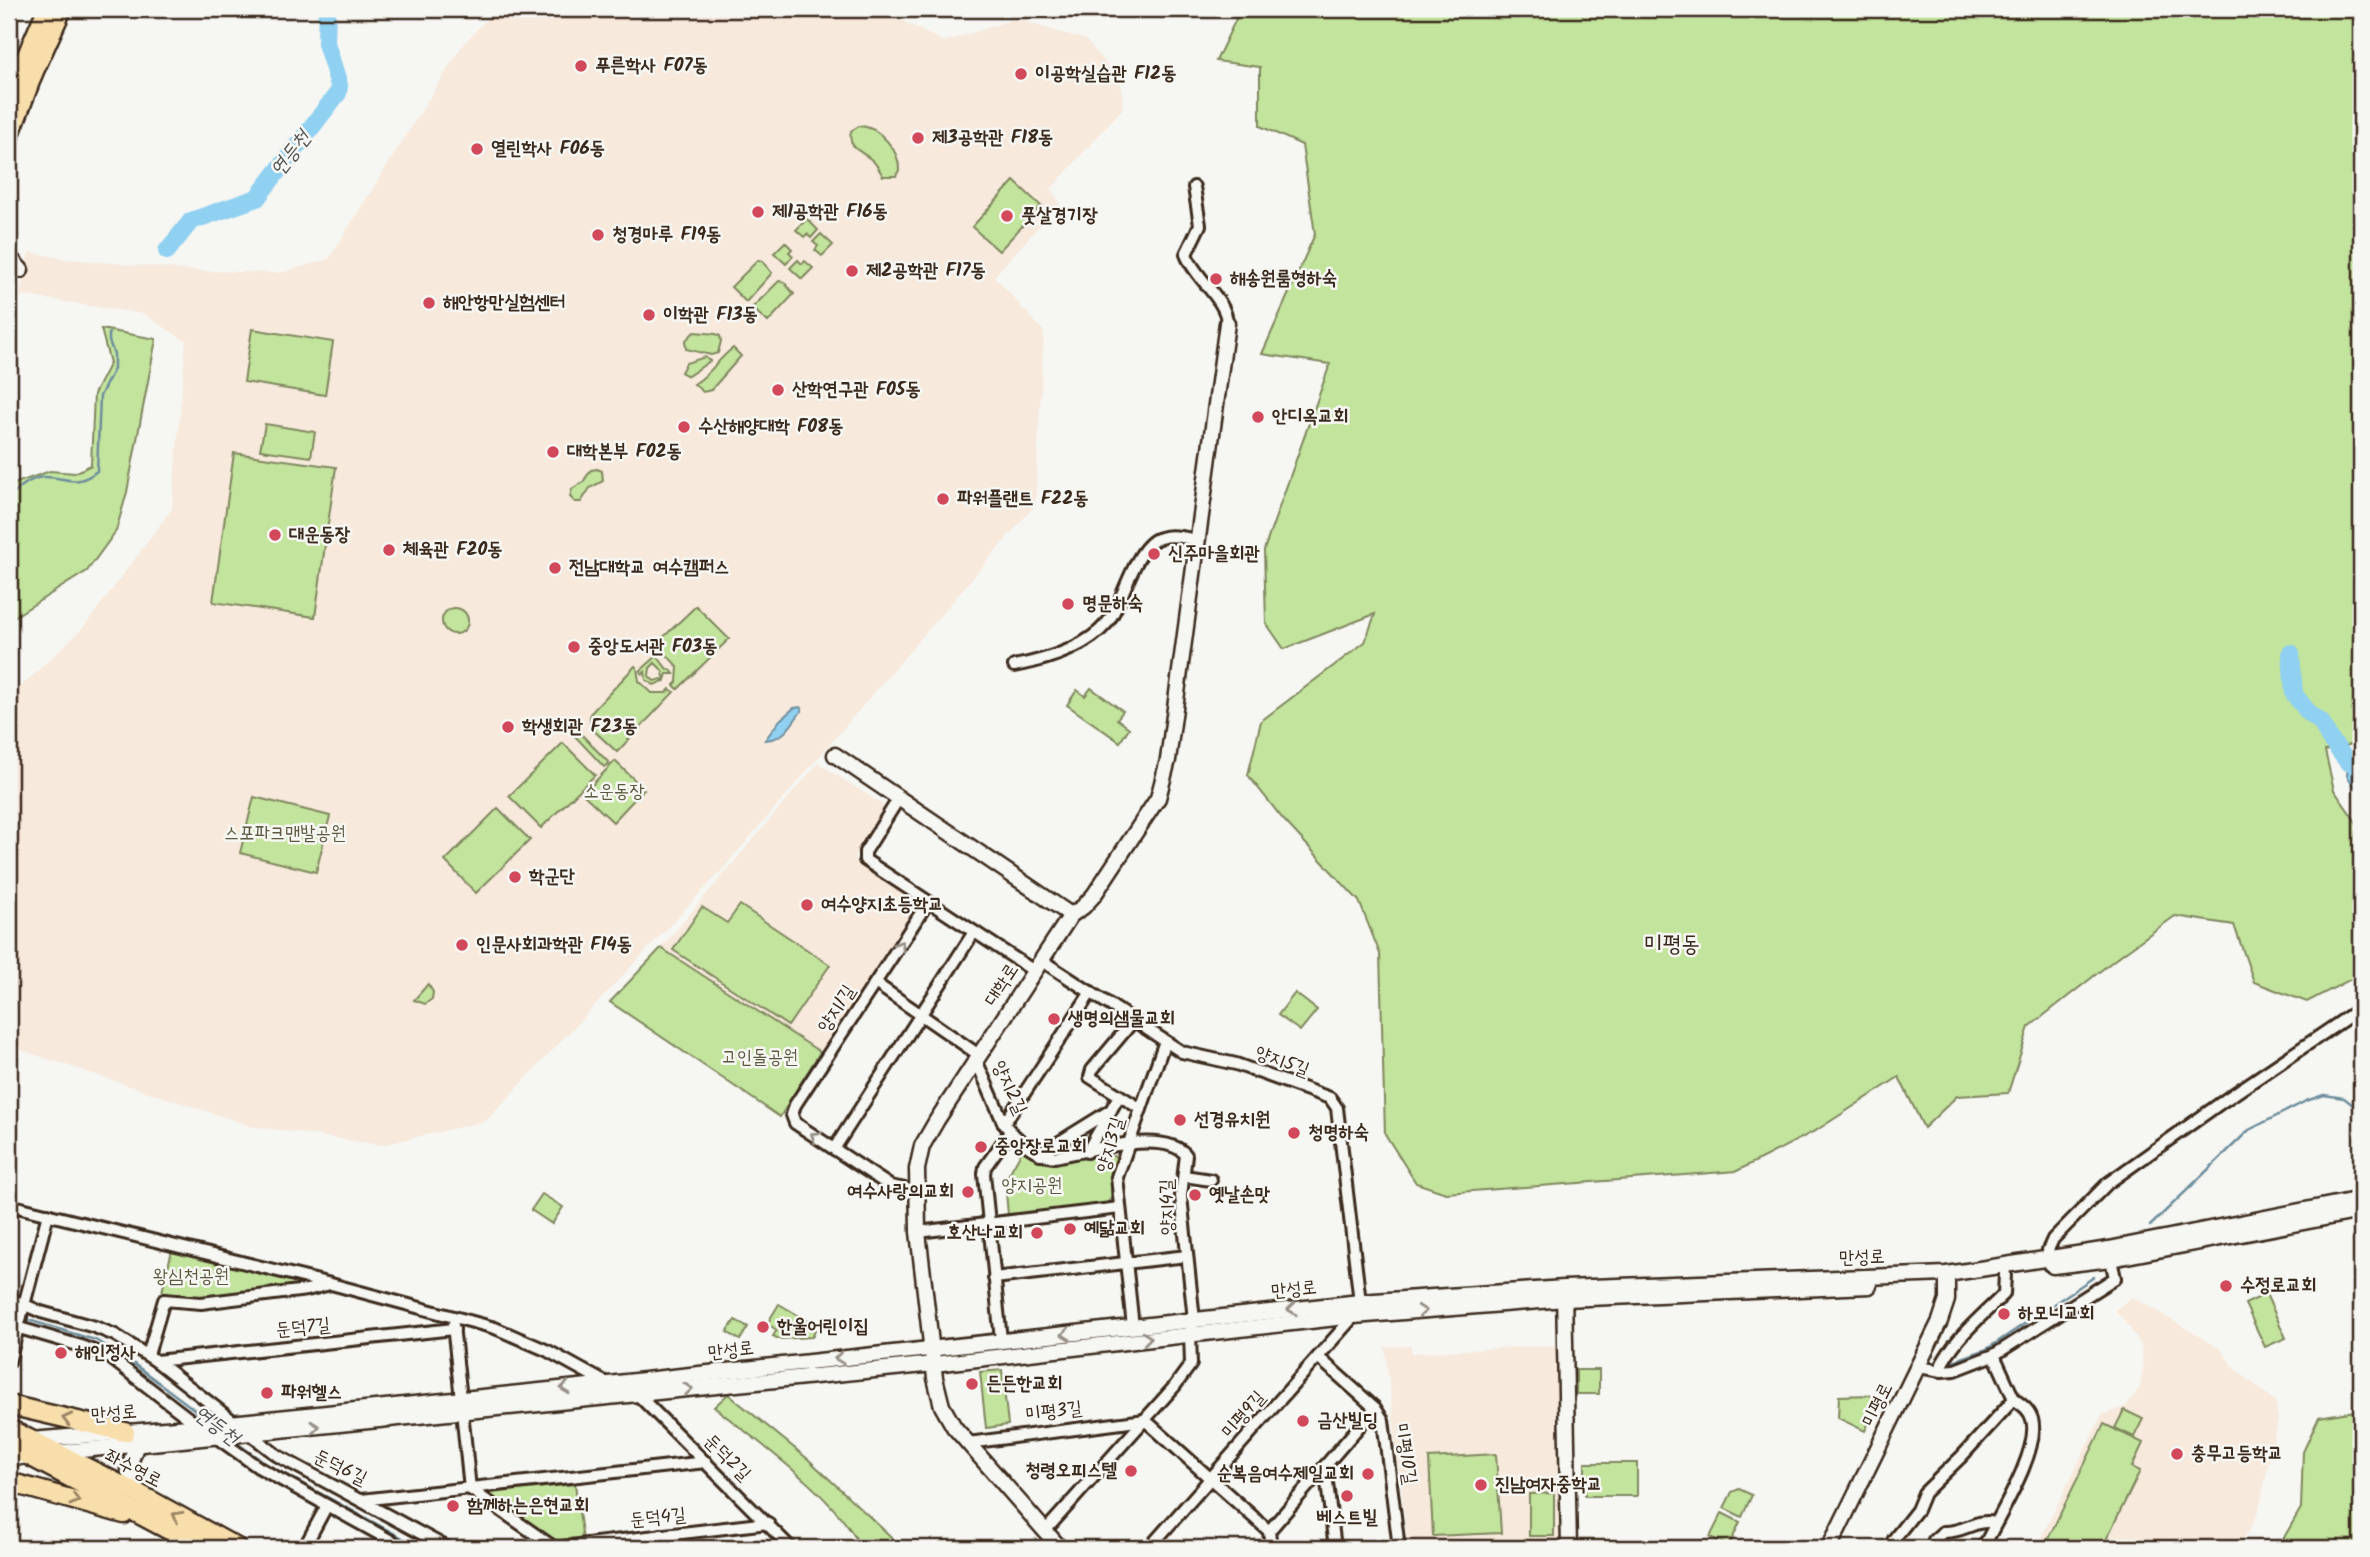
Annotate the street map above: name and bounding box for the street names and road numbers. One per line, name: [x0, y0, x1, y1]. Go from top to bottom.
street label: 대학로: [977, 958, 1027, 1012]
street label: 양지1길: [810, 979, 864, 1039]
street label: 양지5길: [1251, 1038, 1313, 1086]
street label: 양지2길: [983, 1056, 1035, 1120]
street label: 양지3길: [1089, 1114, 1133, 1176]
street label: 양지4길: [1153, 1179, 1183, 1235]
street label: 만성로: [1839, 1242, 1885, 1274]
street label: 만성로: [1270, 1273, 1318, 1307]
street label: 둔덕7길: [274, 1310, 332, 1346]
street label: 만성로: [706, 1333, 756, 1369]
street label: 미평로: [1854, 1378, 1902, 1432]
street label: 미평9길: [1215, 1384, 1273, 1446]
street label: 미평3길: [1024, 1394, 1084, 1430]
street label: 만성로: [90, 1397, 138, 1431]
street label: 미평10길: [1385, 1421, 1425, 1487]
street label: 둔덕2길: [696, 1427, 758, 1489]
street label: 좌수영로: [99, 1442, 167, 1496]
street label: 둔덕6길: [308, 1442, 372, 1494]
street label: 둔덕4길: [628, 1500, 688, 1536]

